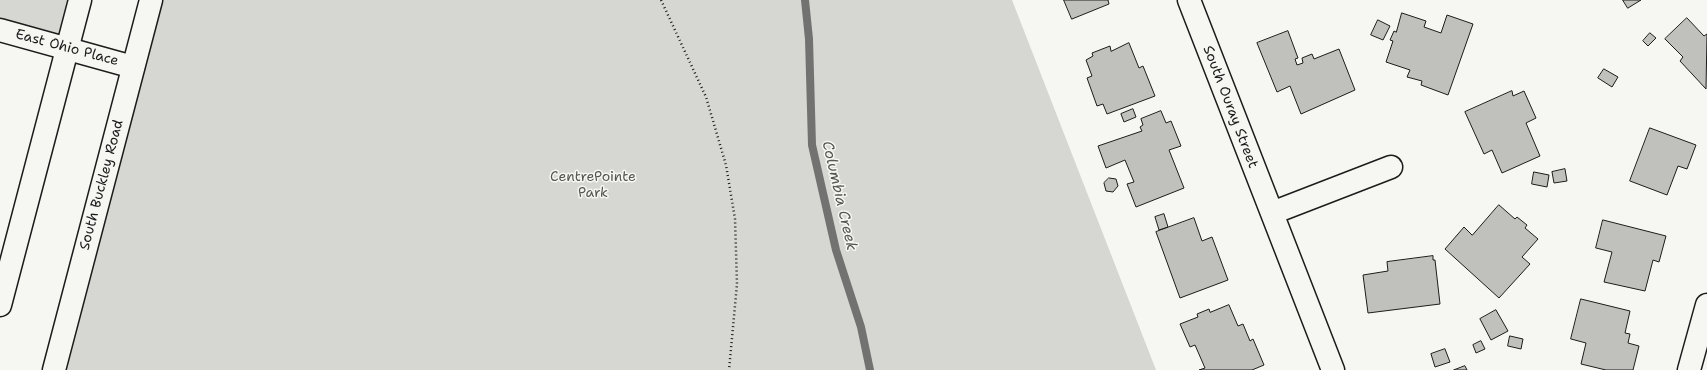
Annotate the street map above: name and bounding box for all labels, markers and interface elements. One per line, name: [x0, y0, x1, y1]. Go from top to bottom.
street label: East Ohio Place: [14, 26, 120, 70]
street label: South Ouray Street: [1199, 43, 1261, 171]
street label: South Buckley Road: [77, 118, 127, 252]
water label: Columbia Creek: [818, 139, 860, 253]
park label: CentrePointe Park: [550, 169, 636, 202]

